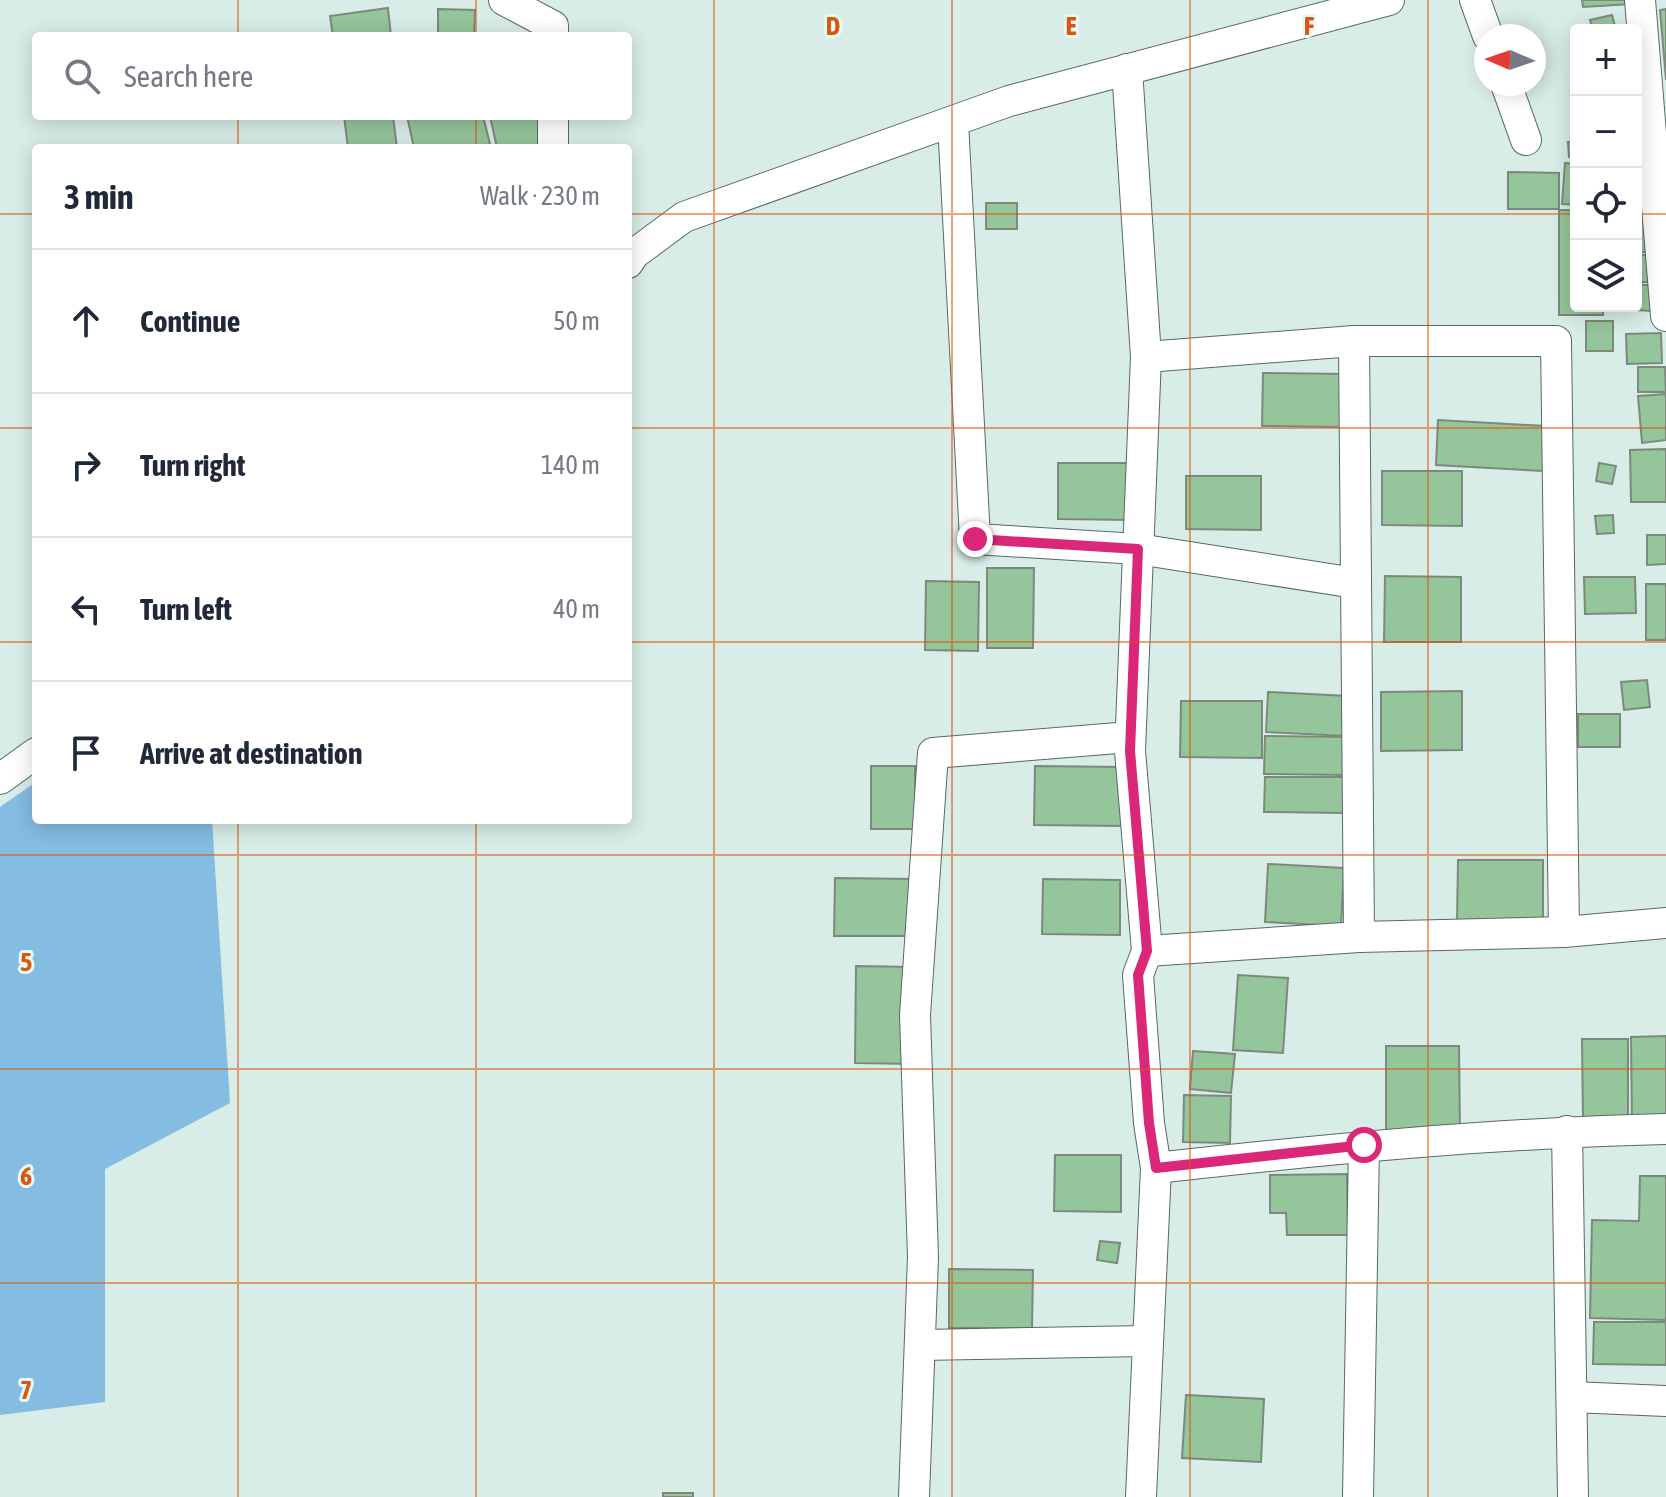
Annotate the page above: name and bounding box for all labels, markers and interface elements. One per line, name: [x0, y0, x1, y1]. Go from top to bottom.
text: D: [826, 11, 840, 41]
text: E: [1065, 11, 1077, 41]
text: F: [1304, 11, 1315, 41]
north arrow: [1474, 24, 1546, 96]
map controls: [1570, 24, 1642, 312]
button: +: [1570, 24, 1642, 96]
search box: [32, 32, 632, 120]
icon: search: [60, 54, 104, 98]
text: Search here: [124, 59, 253, 93]
button: −: [1570, 96, 1642, 168]
button: locate: [1570, 168, 1642, 240]
text: 3 min: [64, 177, 133, 216]
text: Walk · 230 m: [480, 181, 600, 211]
button: layers: [1570, 240, 1642, 312]
icon: ahead: [64, 299, 108, 343]
text: Continue: [140, 304, 240, 338]
text: 50 m: [553, 306, 600, 336]
icon: right: [64, 443, 108, 487]
text: Turn right: [140, 448, 246, 482]
text: 140 m: [541, 450, 600, 480]
route end: [957, 521, 993, 557]
icon: left: [64, 587, 108, 631]
text: Turn left: [140, 592, 232, 626]
text: 40 m: [553, 594, 600, 624]
icon: arrive: [64, 731, 108, 775]
text: Arrive at destination: [140, 736, 362, 770]
text: 5: [20, 947, 32, 977]
route start: [1346, 1127, 1382, 1163]
text: 6: [20, 1161, 32, 1191]
text: 7: [20, 1375, 32, 1405]

